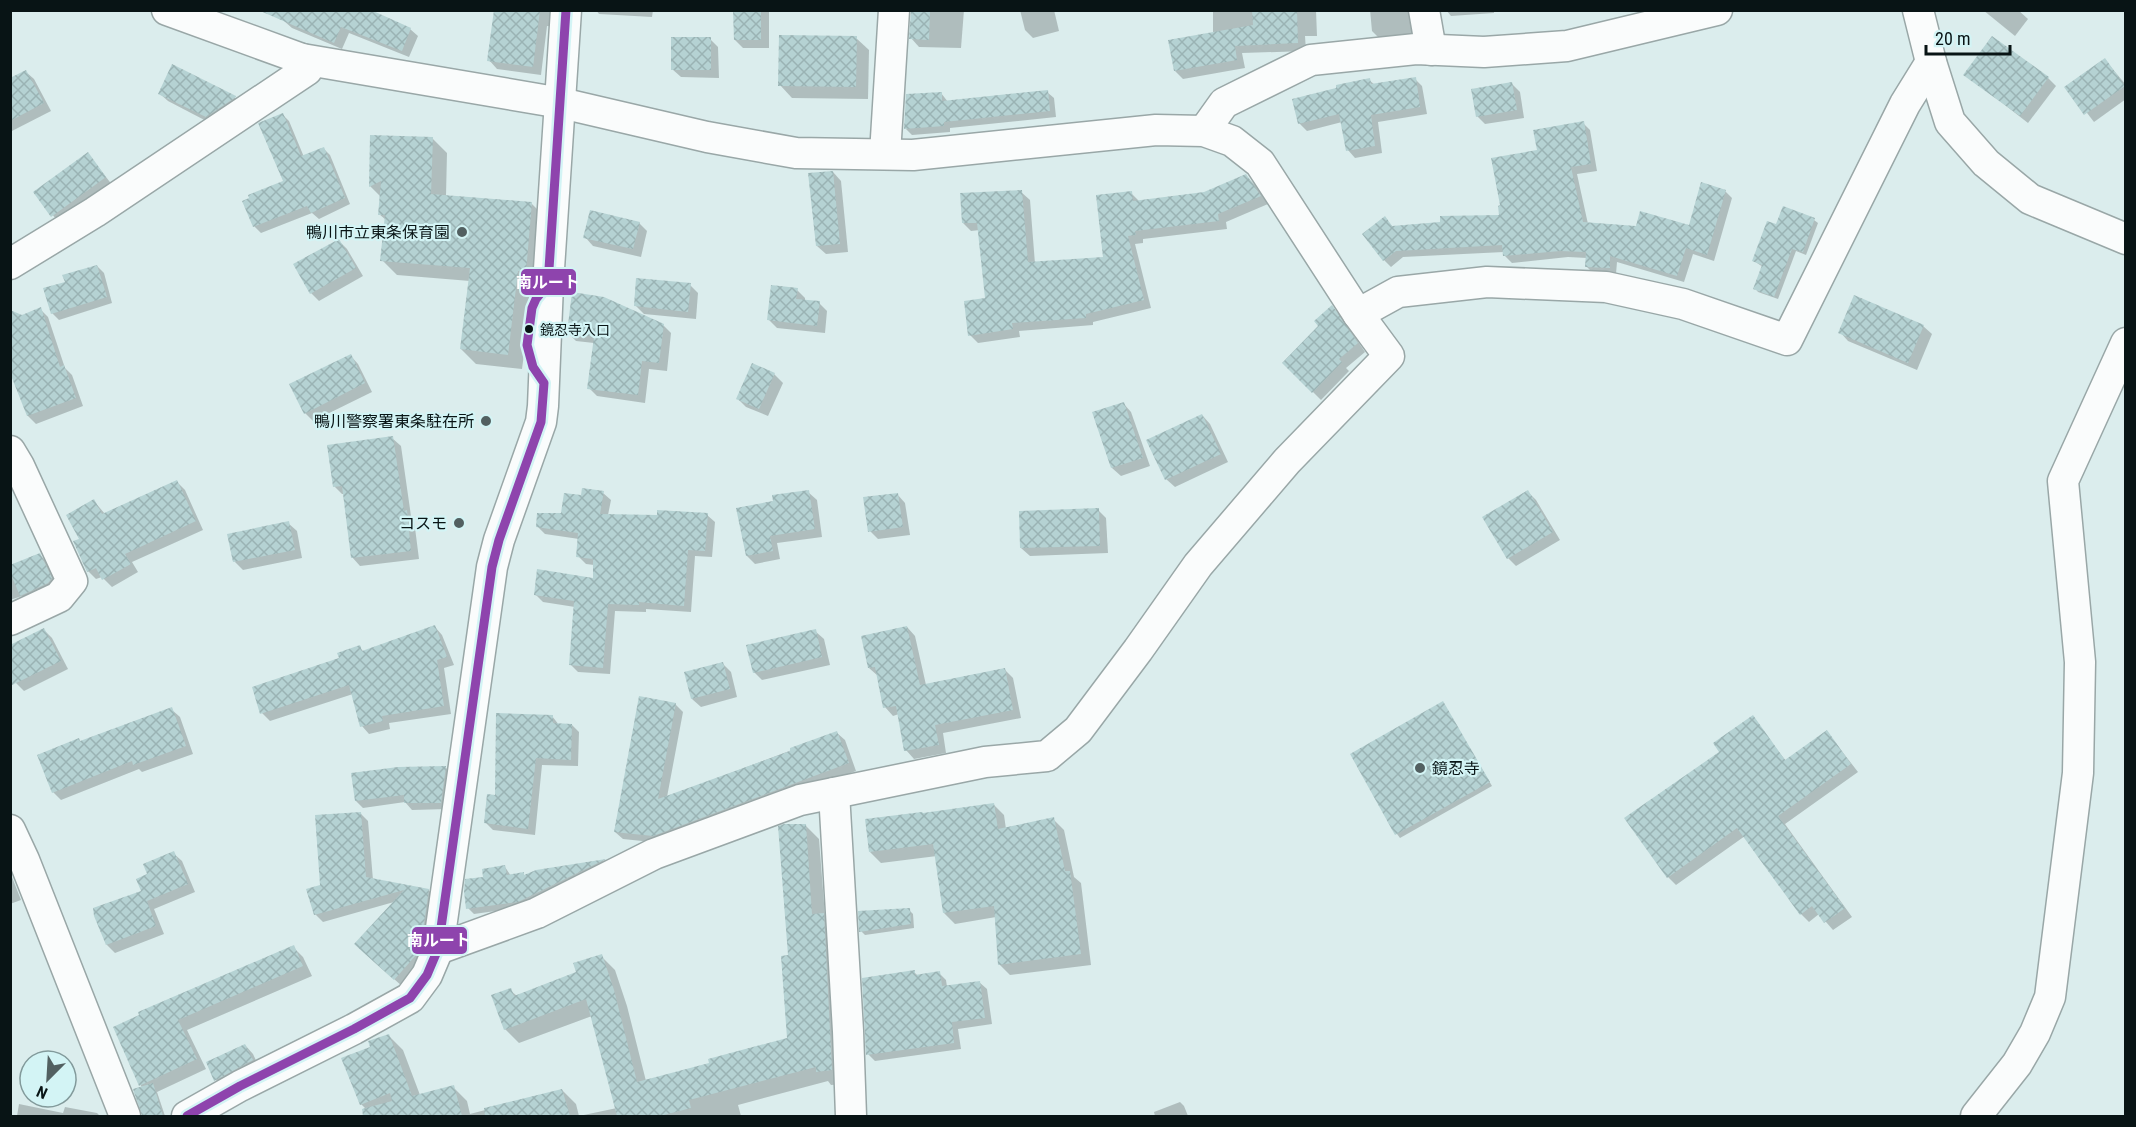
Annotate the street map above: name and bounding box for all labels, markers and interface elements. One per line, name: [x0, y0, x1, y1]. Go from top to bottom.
scale bar: [1926, 18, 2010, 56]
text: 20 m: [1935, 28, 1970, 49]
place label: 鴨川市立東条保育園: [306, 223, 450, 242]
marker: 鴨川市立東条保育園: [455, 225, 469, 239]
line badge: 南ルート: [520, 268, 577, 296]
text: 南ルート: [516, 273, 580, 292]
place label: 鏡忍寺入口: [540, 322, 610, 338]
marker: 鏡忍寺入口: [523, 323, 535, 335]
place label: 鴨川警察署東条駐在所: [314, 412, 474, 431]
marker: 鴨川警察署東条駐在所: [479, 414, 493, 428]
place label: コスモ: [399, 514, 447, 533]
marker: コスモ: [452, 516, 466, 530]
place label: 鏡忍寺: [1432, 759, 1480, 778]
marker: 鏡忍寺: [1413, 761, 1427, 775]
line badge: 南ルート: [411, 926, 468, 955]
text: 南ルート: [407, 931, 471, 950]
north arrow: [18, 1049, 78, 1109]
text: N: [34, 1082, 50, 1103]

